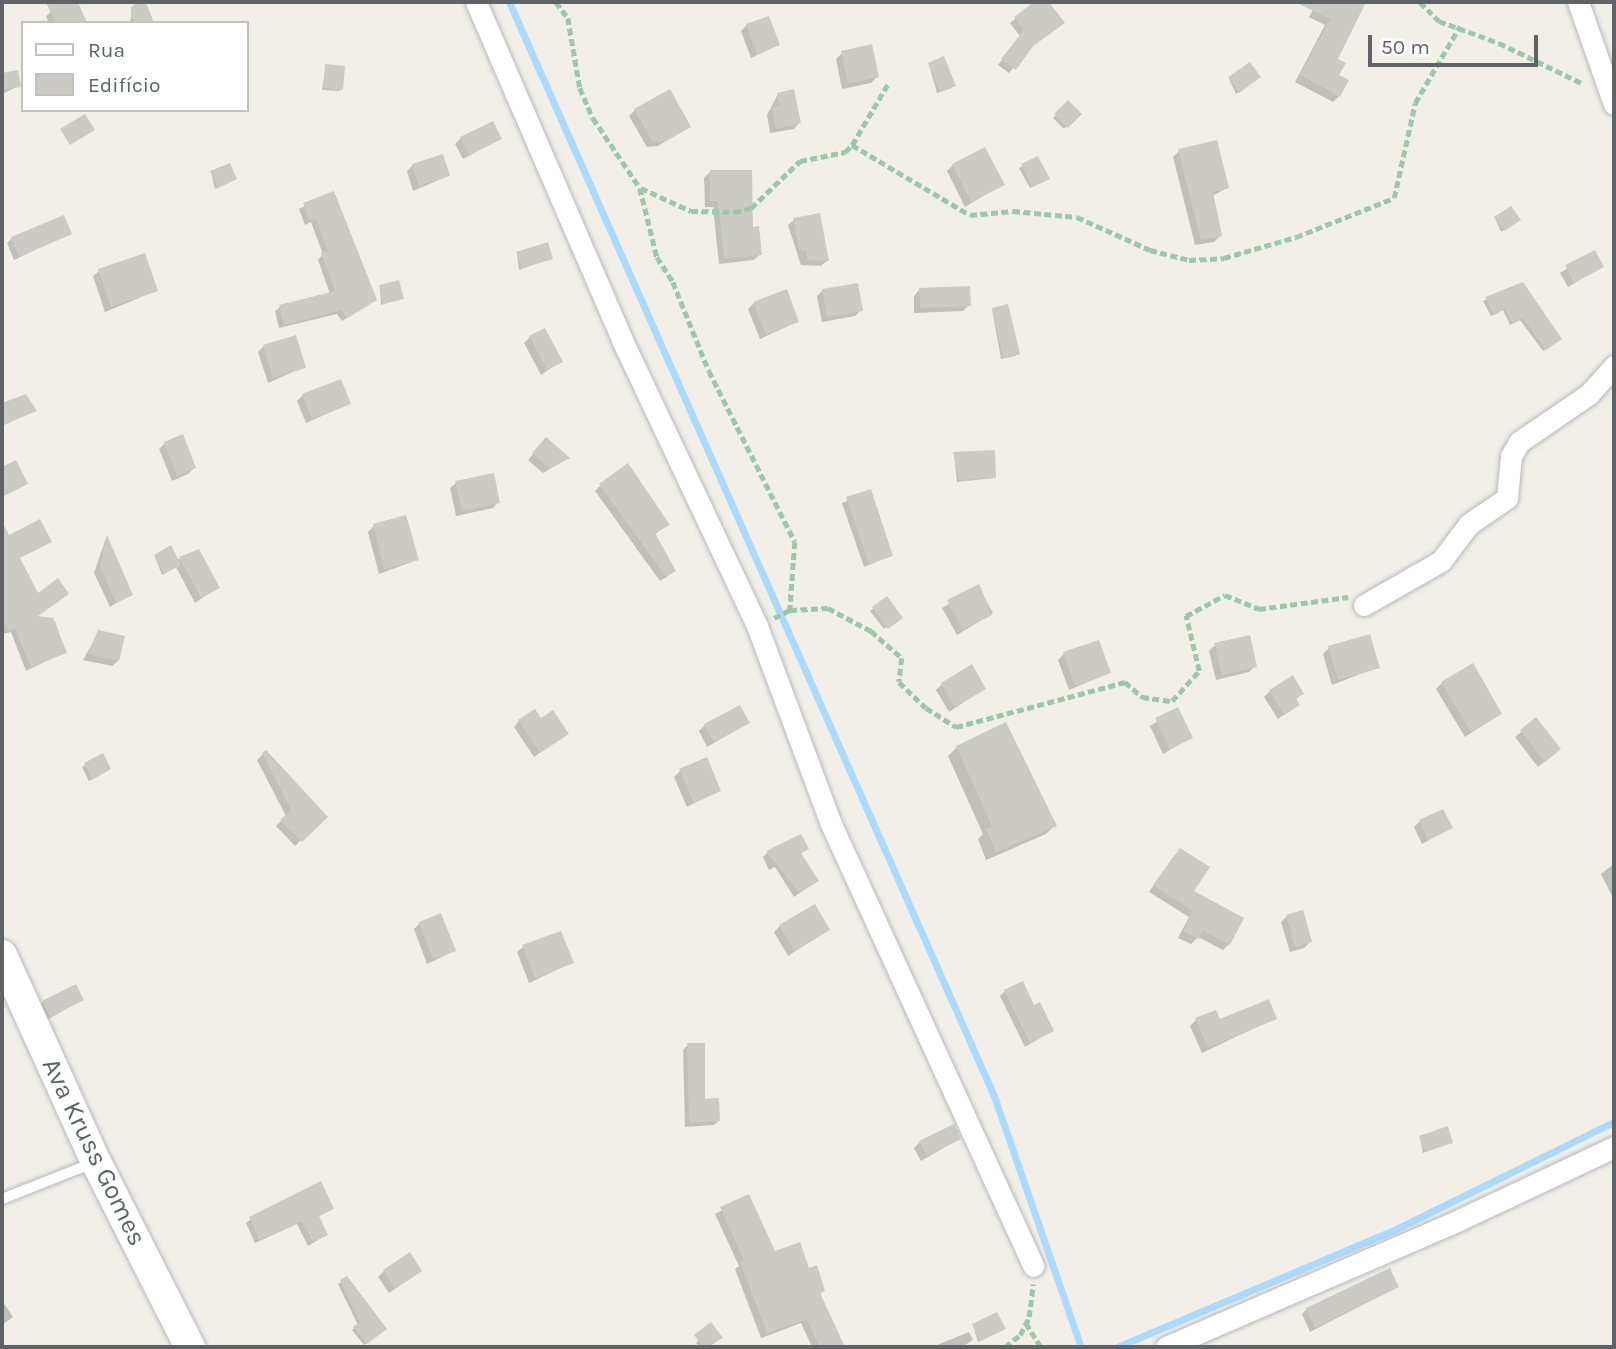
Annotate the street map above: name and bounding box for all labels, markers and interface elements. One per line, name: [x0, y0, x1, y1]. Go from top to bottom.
legend: [21, 21, 248, 112]
scale bar: [1371, 21, 1541, 65]
text: 50 m: [1381, 35, 1430, 59]
text: Rua: [88, 38, 125, 62]
text: Edifício: [88, 73, 161, 97]
street label: Ava Kruss Gomes: [35, 1053, 153, 1251]

